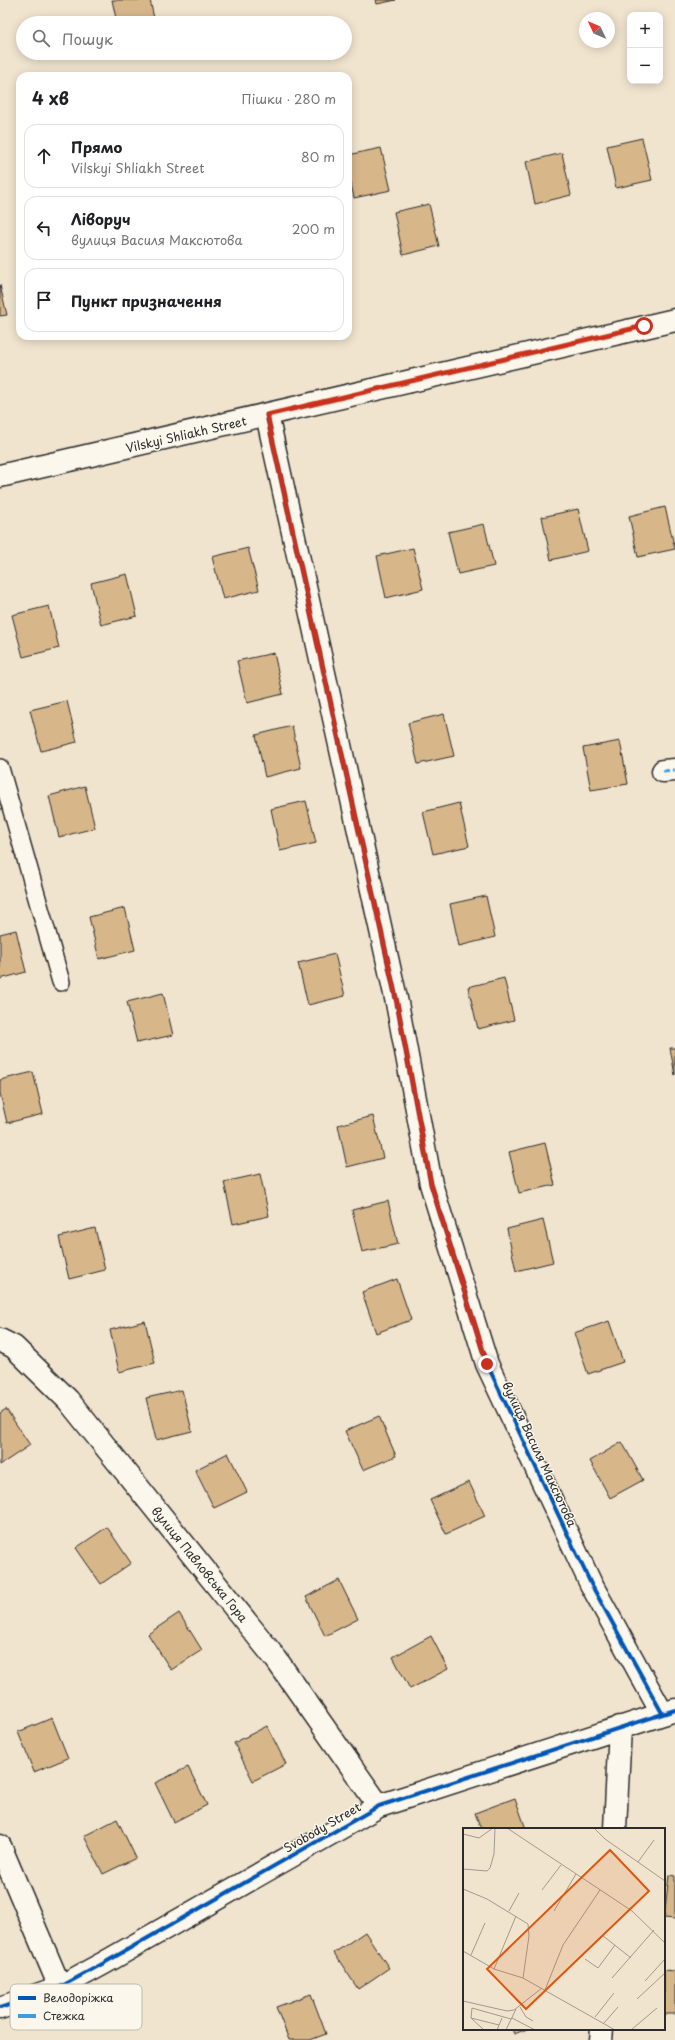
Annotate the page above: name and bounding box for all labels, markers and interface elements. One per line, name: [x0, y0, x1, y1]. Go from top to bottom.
north arrow: [579, 12, 615, 48]
map controls: [627, 12, 663, 84]
button: +: [627, 12, 663, 48]
search box: [16, 16, 352, 60]
icon: search: [30, 27, 52, 49]
text: Пошук: [62, 27, 113, 50]
button: −: [627, 48, 663, 84]
text: 4 хв: [32, 85, 69, 111]
text: Пішки · 280 m: [242, 89, 336, 108]
text: Прямо: [71, 135, 122, 158]
icon: ahead: [33, 145, 55, 167]
text: 80 m: [301, 147, 335, 166]
text: Vilskyi Shliakh Street: [71, 158, 205, 177]
text: Ліворуч: [71, 207, 131, 230]
icon: left: [33, 217, 55, 239]
text: 200 m: [292, 219, 335, 238]
text: вулиця Василя Максютова: [71, 230, 243, 249]
icon: arrive: [33, 289, 55, 311]
text: Пункт призначення: [71, 289, 222, 312]
route start: [635, 317, 653, 335]
street label: Vilskyi Shliakh Street: [124, 411, 248, 457]
route end: [478, 1355, 496, 1373]
street label: вулиця Василя Максютова: [498, 1378, 582, 1530]
street label: вулиця Павловська Гора: [148, 1502, 253, 1626]
street label: Svobody Street: [280, 1798, 364, 1856]
inset map: [463, 1828, 665, 2030]
legend: [10, 1984, 142, 2030]
text: Велодоріжка: [43, 1989, 113, 2006]
text: Стежка: [43, 2007, 85, 2024]

